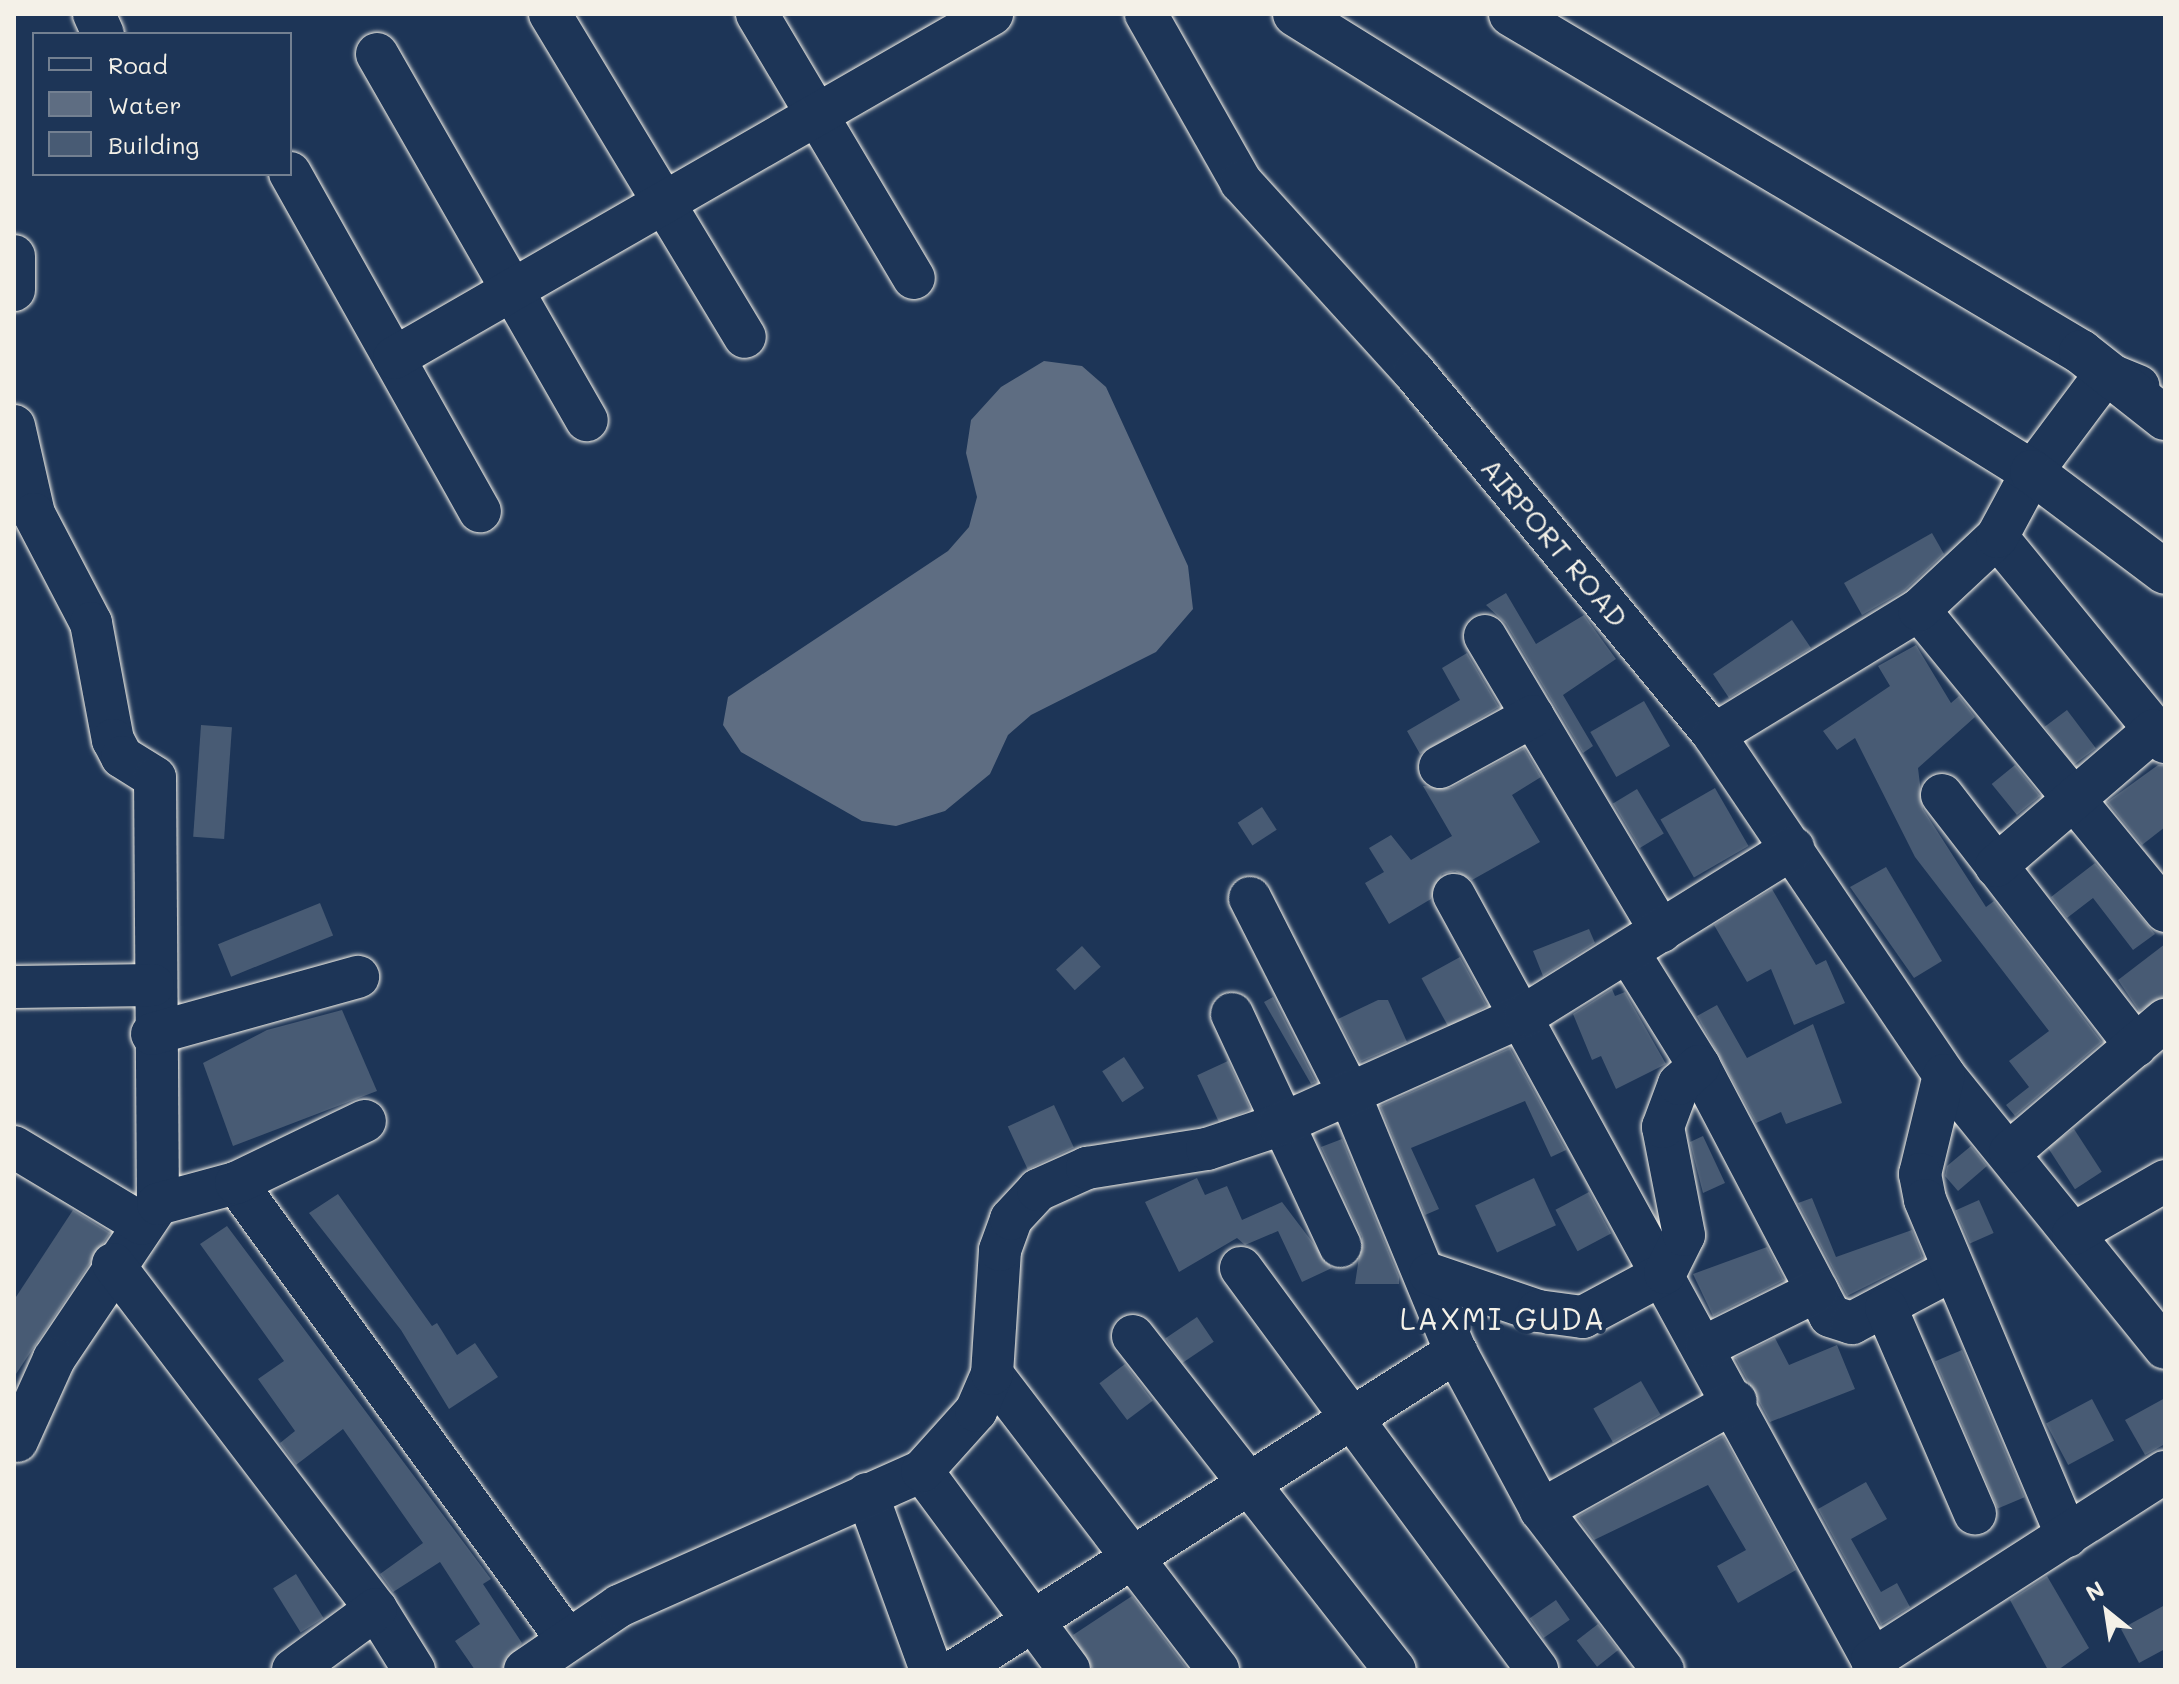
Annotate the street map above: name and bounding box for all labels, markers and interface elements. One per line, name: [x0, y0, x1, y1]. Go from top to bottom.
legend: [32, 32, 292, 176]
text: Road: [108, 49, 168, 80]
text: Water: [108, 89, 182, 120]
text: Building: [108, 129, 199, 160]
street label: AIRPORT ROAD: [1475, 451, 1635, 633]
district label: LAXMI GUDA: [1400, 1300, 1606, 1336]
north arrow: [2067, 1572, 2147, 1652]
text: N: [2080, 1574, 2109, 1608]

